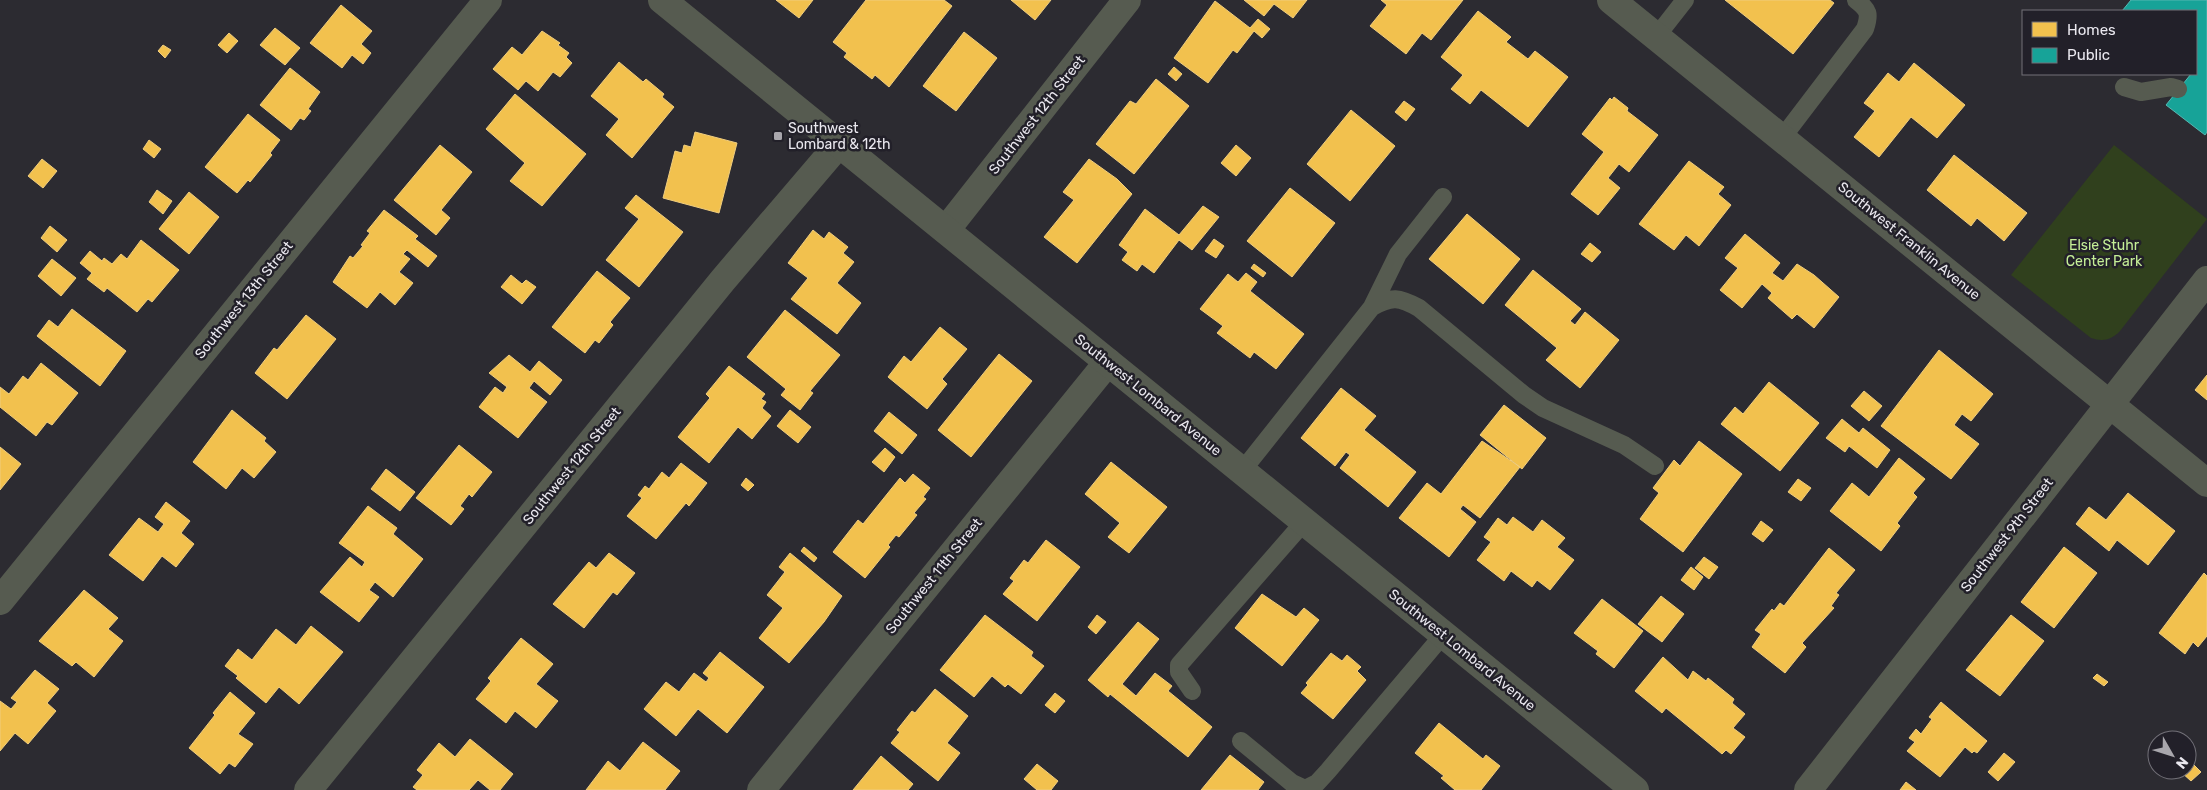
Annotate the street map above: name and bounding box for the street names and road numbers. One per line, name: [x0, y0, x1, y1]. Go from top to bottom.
street label: Southwest 12th Street: [985, 52, 1089, 178]
street label: Southwest Franklin Avenue: [1834, 178, 1984, 304]
street label: Southwest 13th Street: [191, 237, 297, 362]
street label: Southwest Lombard Avenue: [1071, 331, 1225, 460]
street label: Southwest 12th Street: [519, 403, 625, 528]
street label: Southwest 9th Street: [1957, 474, 2057, 595]
street label: Southwest 11th Street: [882, 514, 986, 637]
street label: Southwest Lombard Avenue: [1385, 586, 1539, 715]

